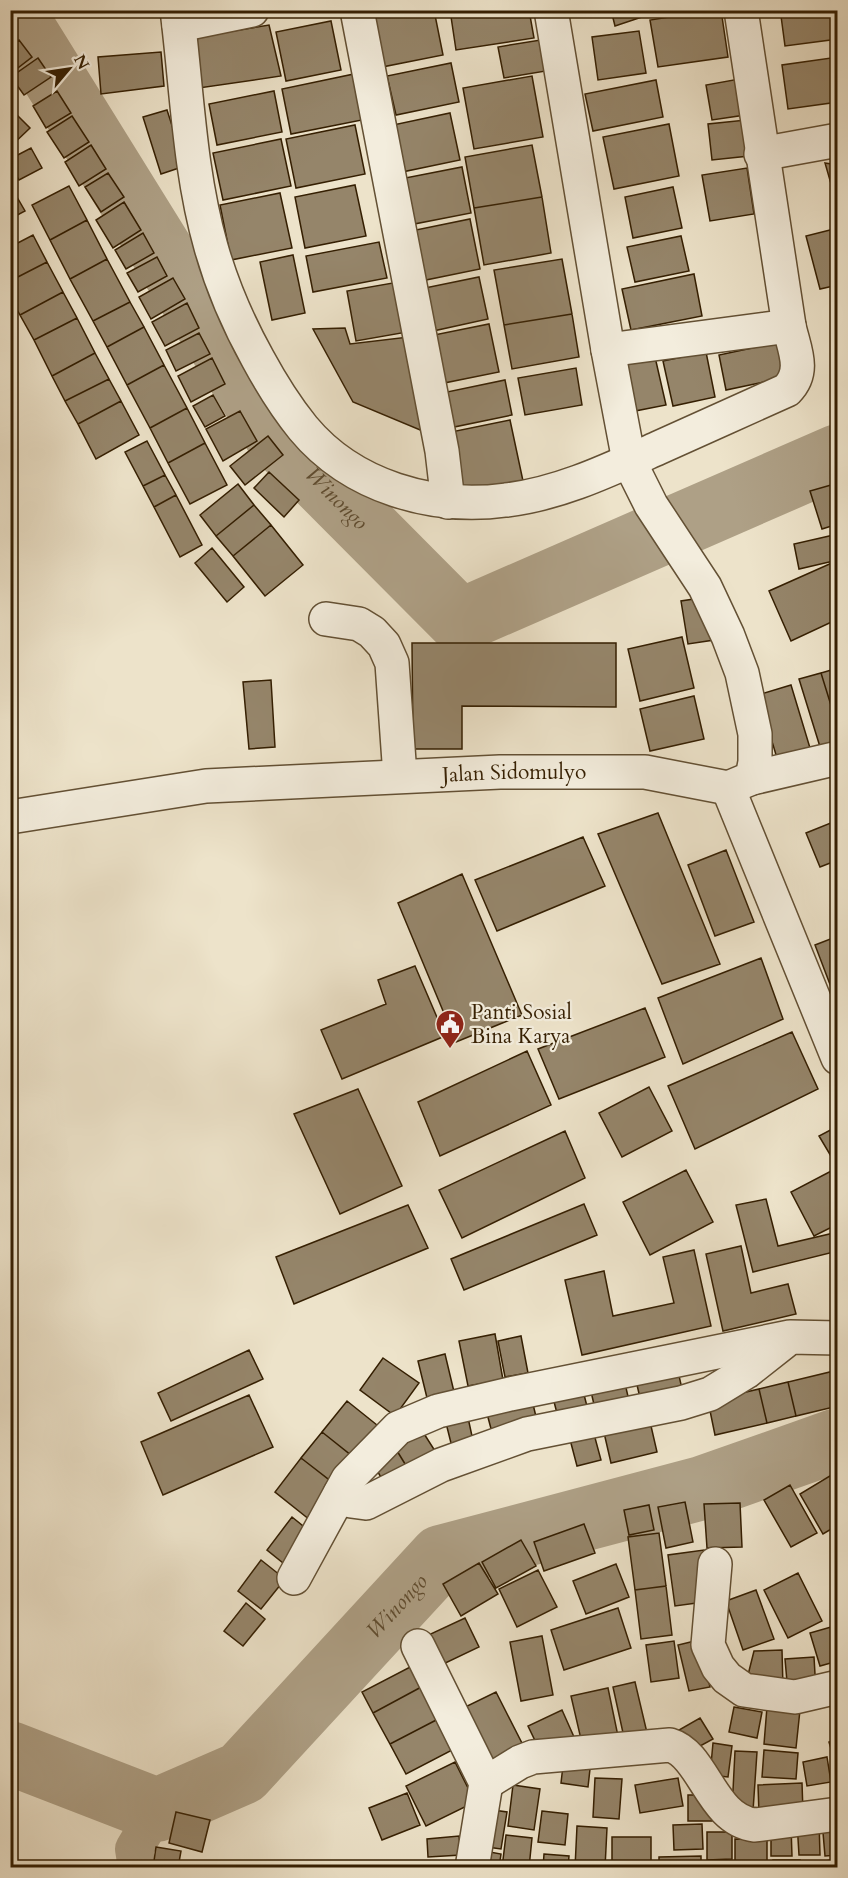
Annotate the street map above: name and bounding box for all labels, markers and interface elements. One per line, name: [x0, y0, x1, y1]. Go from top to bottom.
north arrow: [39, 39, 99, 99]
text: N: [68, 51, 94, 74]
water label: Winongo: [298, 460, 375, 537]
street label: Jalan Sidomulyo: [438, 758, 586, 790]
place label: Panti Sosial Bina Karya: [471, 998, 572, 1051]
public building icon: Panti Sosial Bina Karya: [434, 1008, 466, 1050]
water label: Winongo: [359, 1567, 435, 1645]

